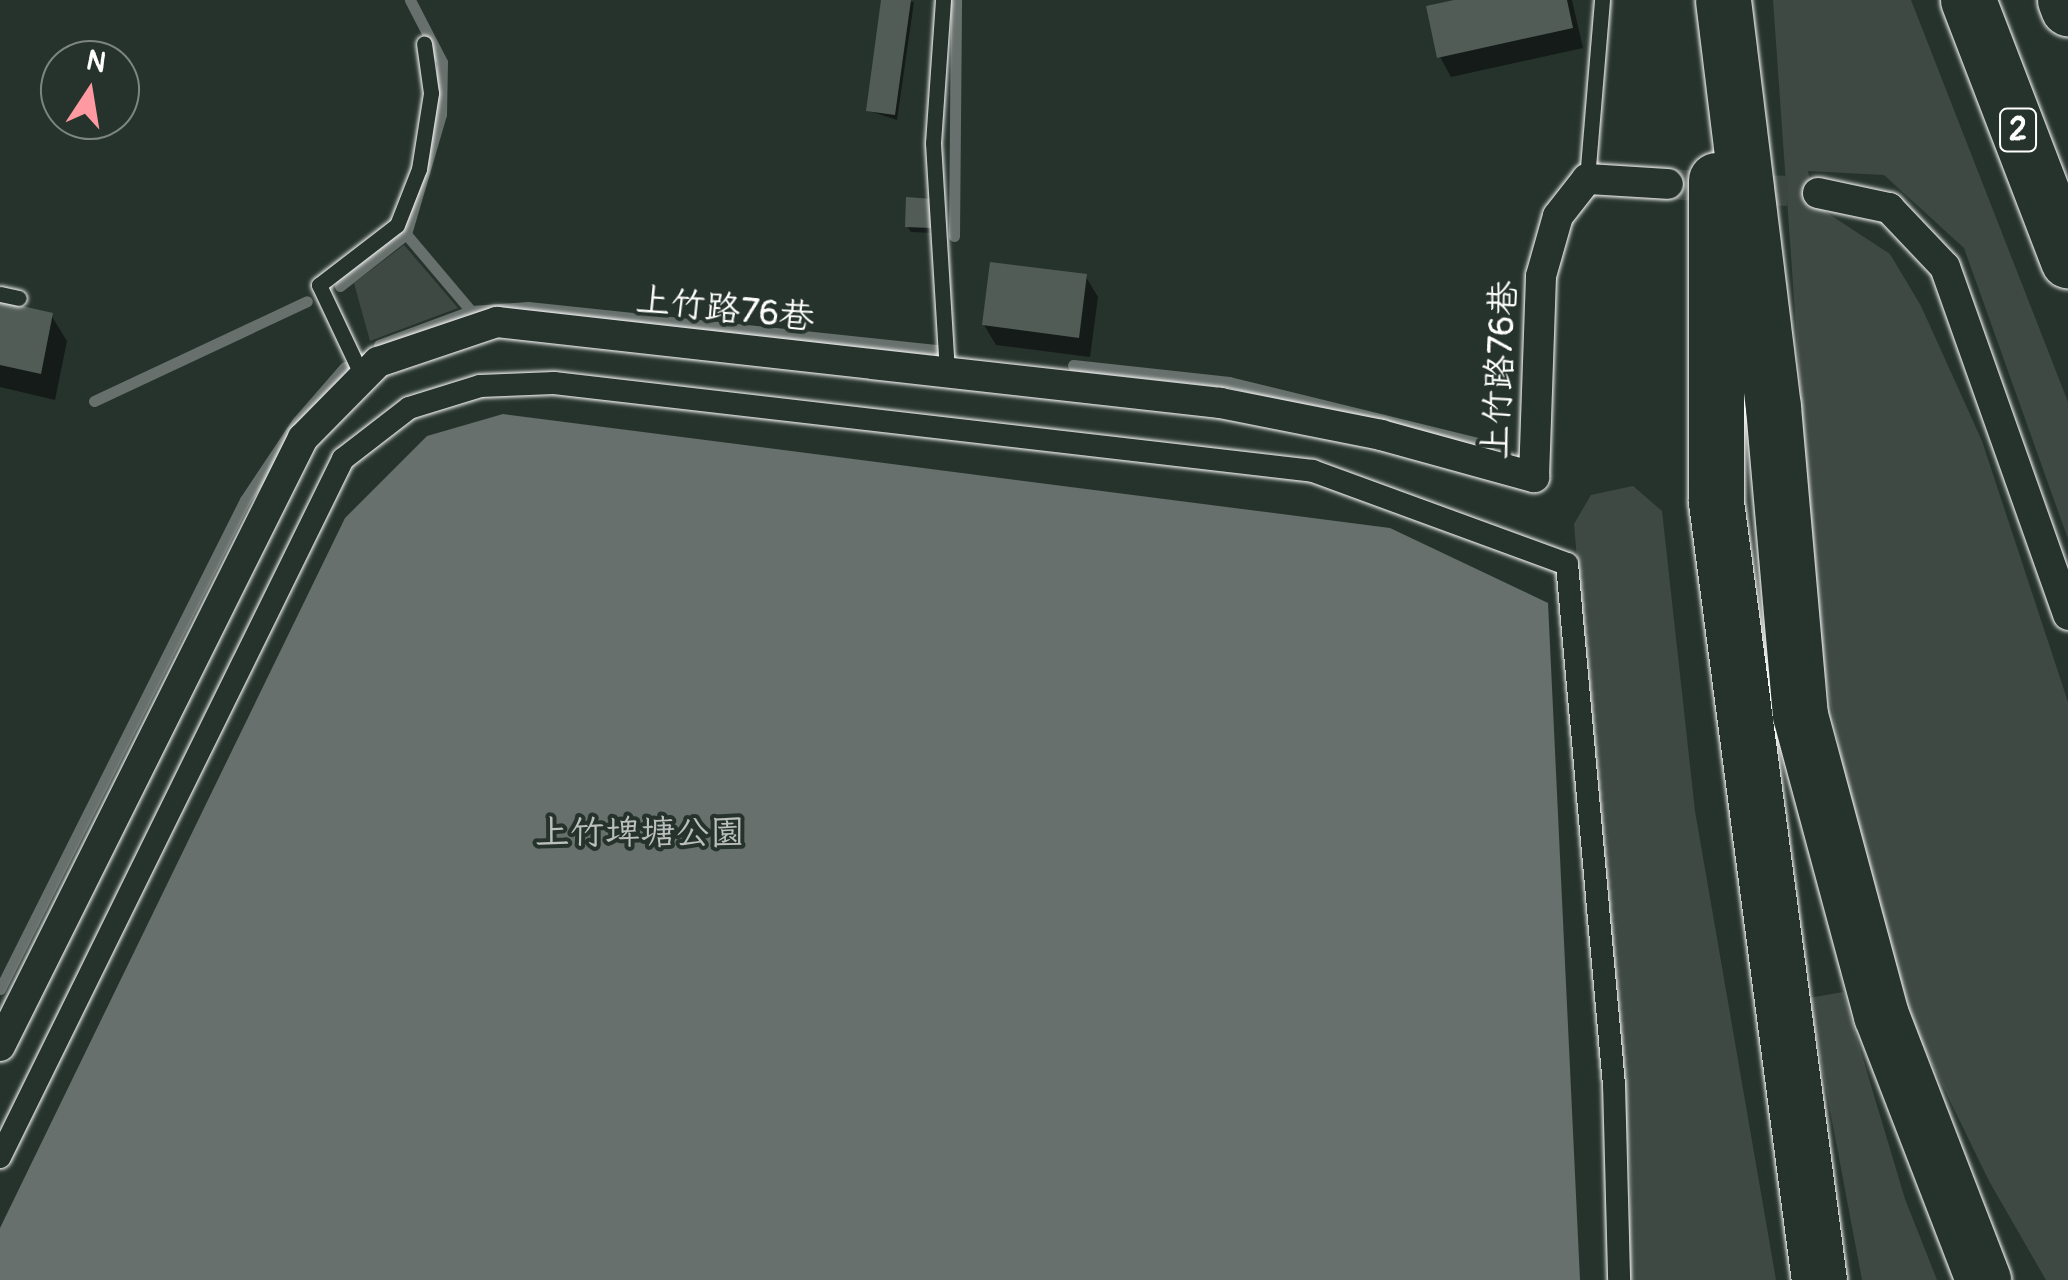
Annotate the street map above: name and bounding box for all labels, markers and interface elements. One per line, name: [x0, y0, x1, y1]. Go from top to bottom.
north arrow: [40, 40, 140, 140]
text: N: [83, 43, 109, 81]
road number: 2: [1998, 103, 2038, 157]
street label: 上竹路76巷: [634, 279, 816, 339]
street label: 上竹路76巷: [1474, 280, 1526, 460]
park label: 上竹埤塘公園: [535, 812, 745, 854]

